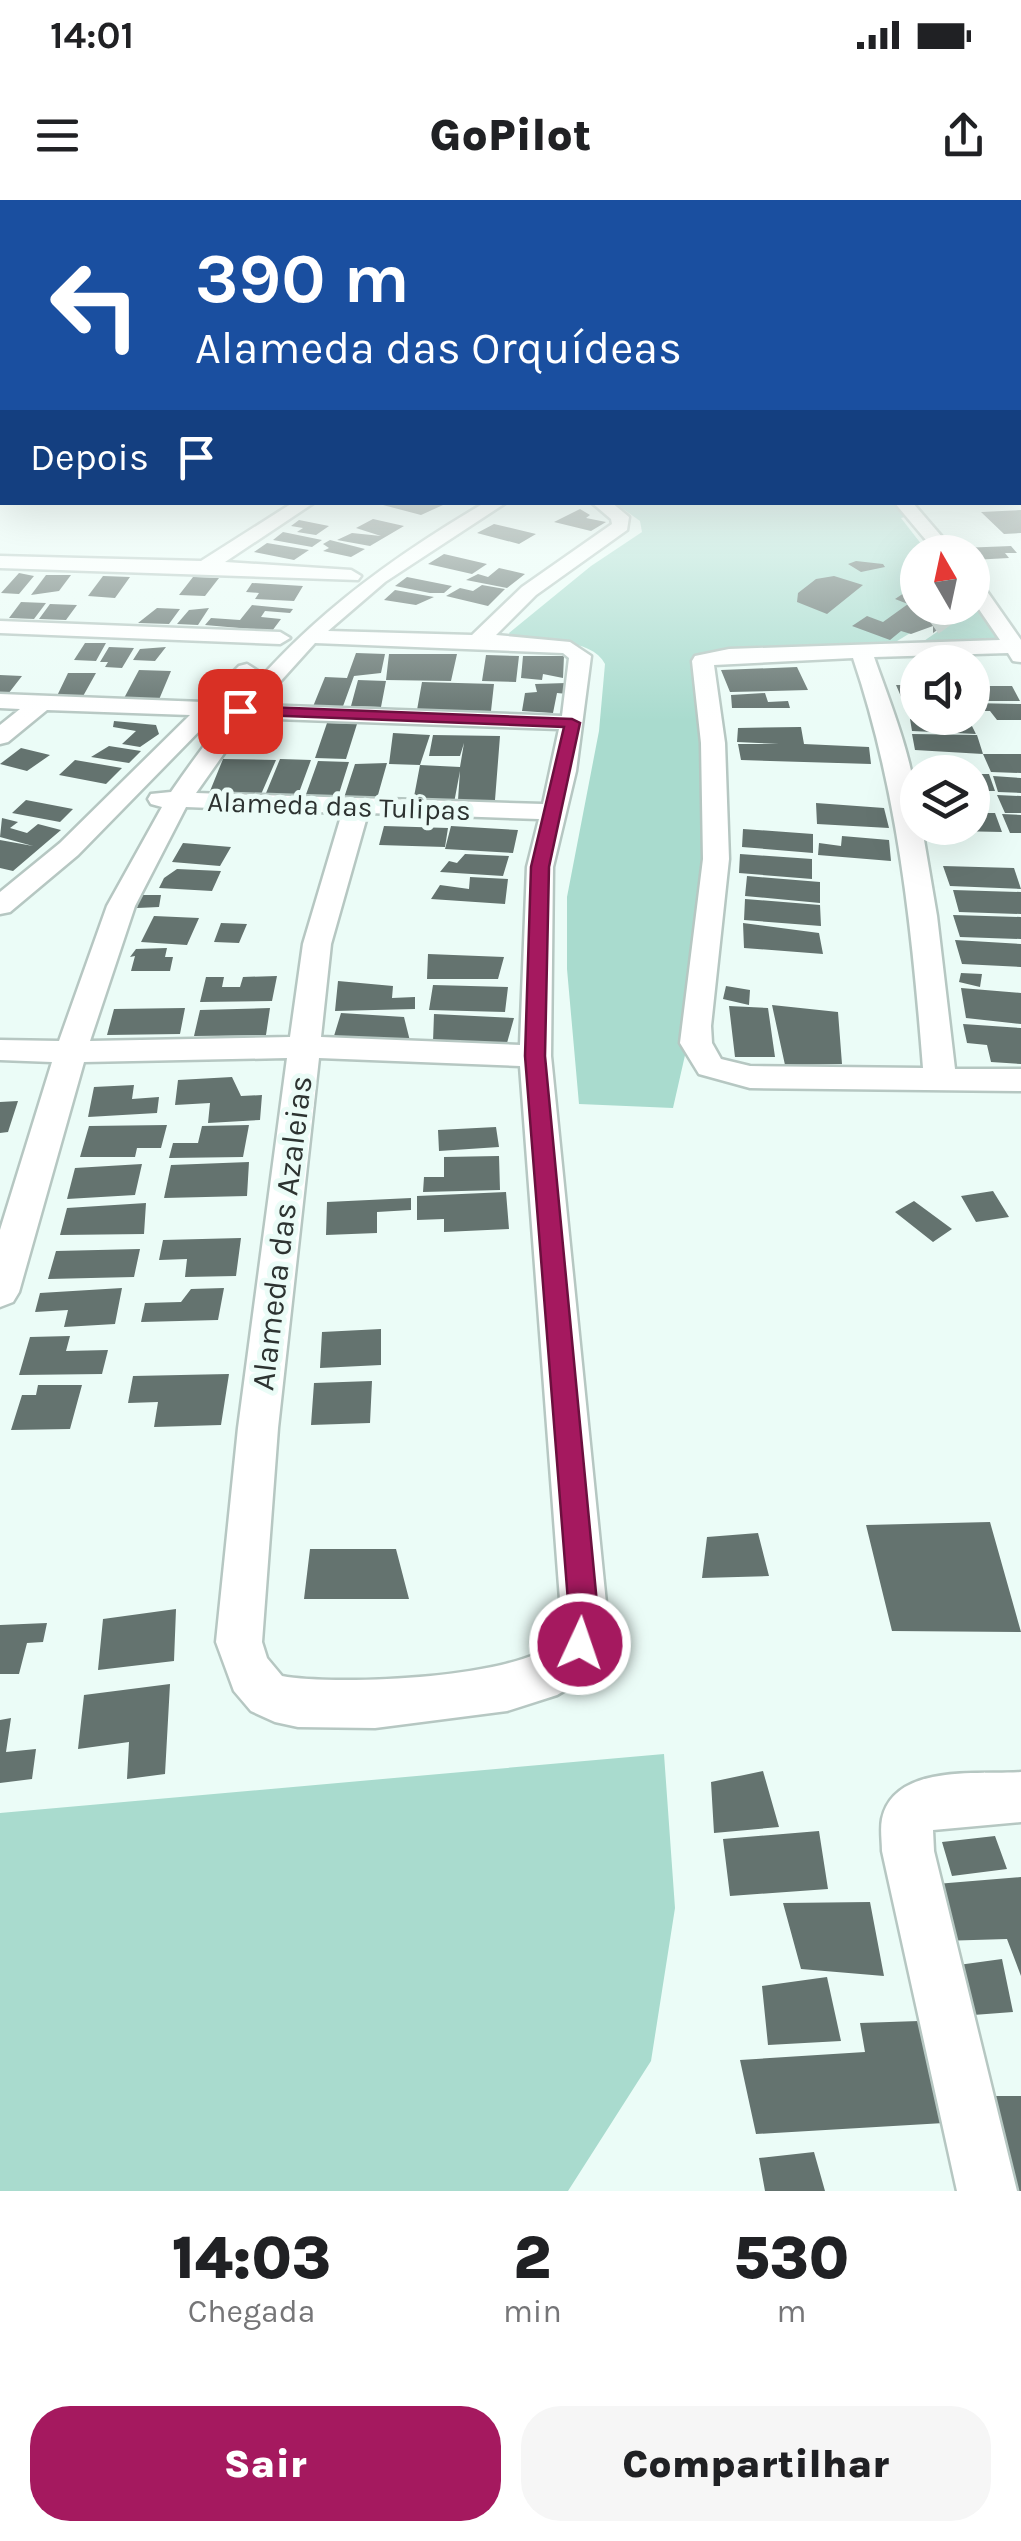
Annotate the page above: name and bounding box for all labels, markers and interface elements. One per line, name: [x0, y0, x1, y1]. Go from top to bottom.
text: 14:01: [50, 13, 134, 58]
icon: menu: [30, 108, 85, 163]
icon: share: [936, 108, 991, 163]
text: GoPilot: [430, 109, 591, 161]
text: 390 m: [195, 238, 410, 320]
icon: left: [30, 240, 160, 370]
text: Alameda das Orquídeas: [195, 322, 682, 374]
icon: arrive: [169, 430, 224, 485]
text: Depois: [30, 435, 149, 480]
north arrow: [900, 535, 990, 625]
map controls: [900, 535, 990, 845]
button: sound: [900, 645, 990, 735]
pin: [198, 669, 283, 754]
icon: arrive: [213, 684, 268, 739]
button: layers: [900, 755, 990, 845]
street label: Alameda das Tulipas: [207, 785, 471, 827]
street label: Alameda das Azaleias: [244, 1073, 320, 1393]
position arrow: [528, 1592, 632, 1696]
text: 14:03: [172, 2223, 331, 2293]
text: 2: [513, 2223, 551, 2293]
text: 530: [733, 2223, 849, 2293]
text: Chegada: [188, 2293, 315, 2330]
text: min: [503, 2293, 562, 2330]
text: m: [776, 2293, 806, 2330]
button: Sair: [30, 2406, 501, 2521]
button: Compartilhar: [521, 2406, 991, 2521]

